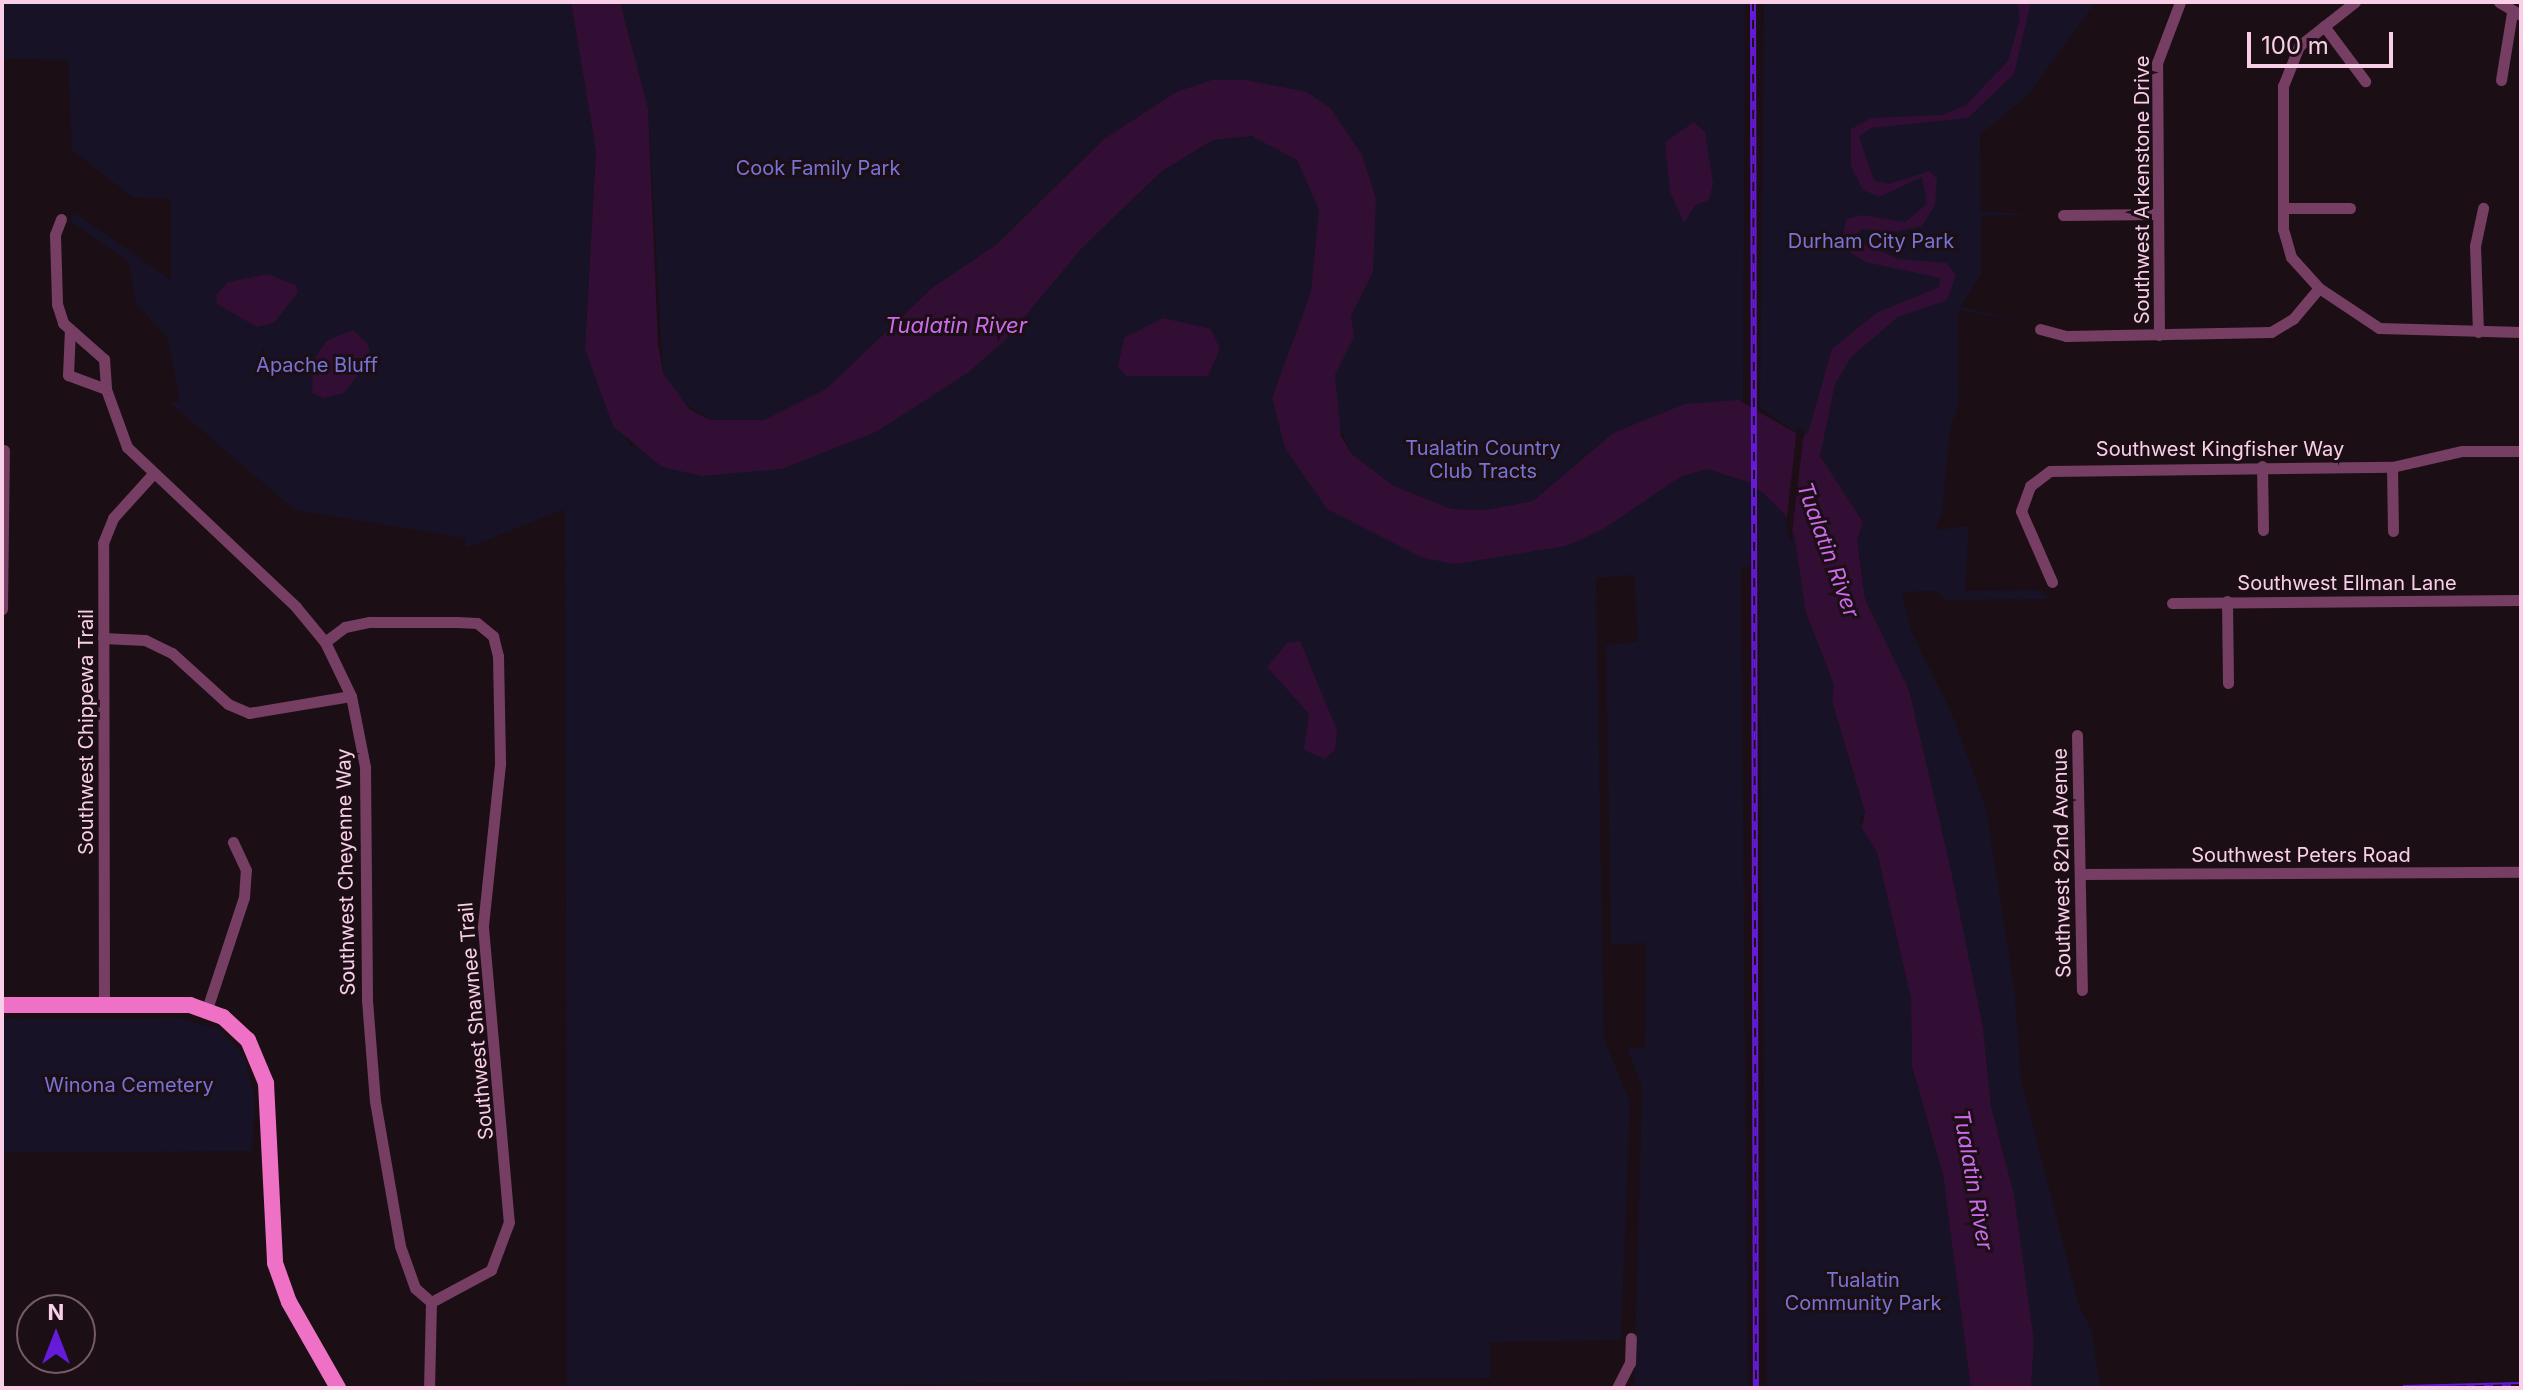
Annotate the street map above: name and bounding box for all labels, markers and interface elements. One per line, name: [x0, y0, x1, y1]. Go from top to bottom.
scale bar: [2251, 16, 2397, 66]
text: 100 m: [2261, 31, 2329, 60]
street label: Southwest Arkenstone Drive: [2130, 56, 2154, 324]
park label: Cook Family Park: [736, 156, 900, 180]
park label: Durham City Park: [1788, 229, 1954, 253]
water label: Tualatin River: [885, 313, 1027, 339]
park label: Apache Bluff: [256, 353, 378, 377]
park label: Tualatin Country Club Tracts: [1405, 436, 1561, 483]
street label: Southwest Kingfisher Way: [2096, 437, 2344, 461]
water label: Tualatin River: [1791, 479, 1865, 621]
street label: Southwest Ellman Lane: [2237, 571, 2457, 595]
street label: Southwest Chippewa Trail: [74, 609, 98, 855]
street label: Southwest Cheyenne Way: [332, 748, 360, 996]
street label: Southwest 82nd Avenue: [2048, 748, 2076, 978]
street label: Southwest Peters Road: [2191, 843, 2411, 867]
street label: Southwest Shawnee Trail: [454, 901, 498, 1141]
park label: Winona Cemetery: [44, 1073, 214, 1097]
water label: Tualatin River: [1948, 1108, 1998, 1252]
park label: Tualatin Community Park: [1785, 1268, 1941, 1315]
north arrow: [16, 1294, 96, 1374]
text: N: [48, 1299, 64, 1325]

